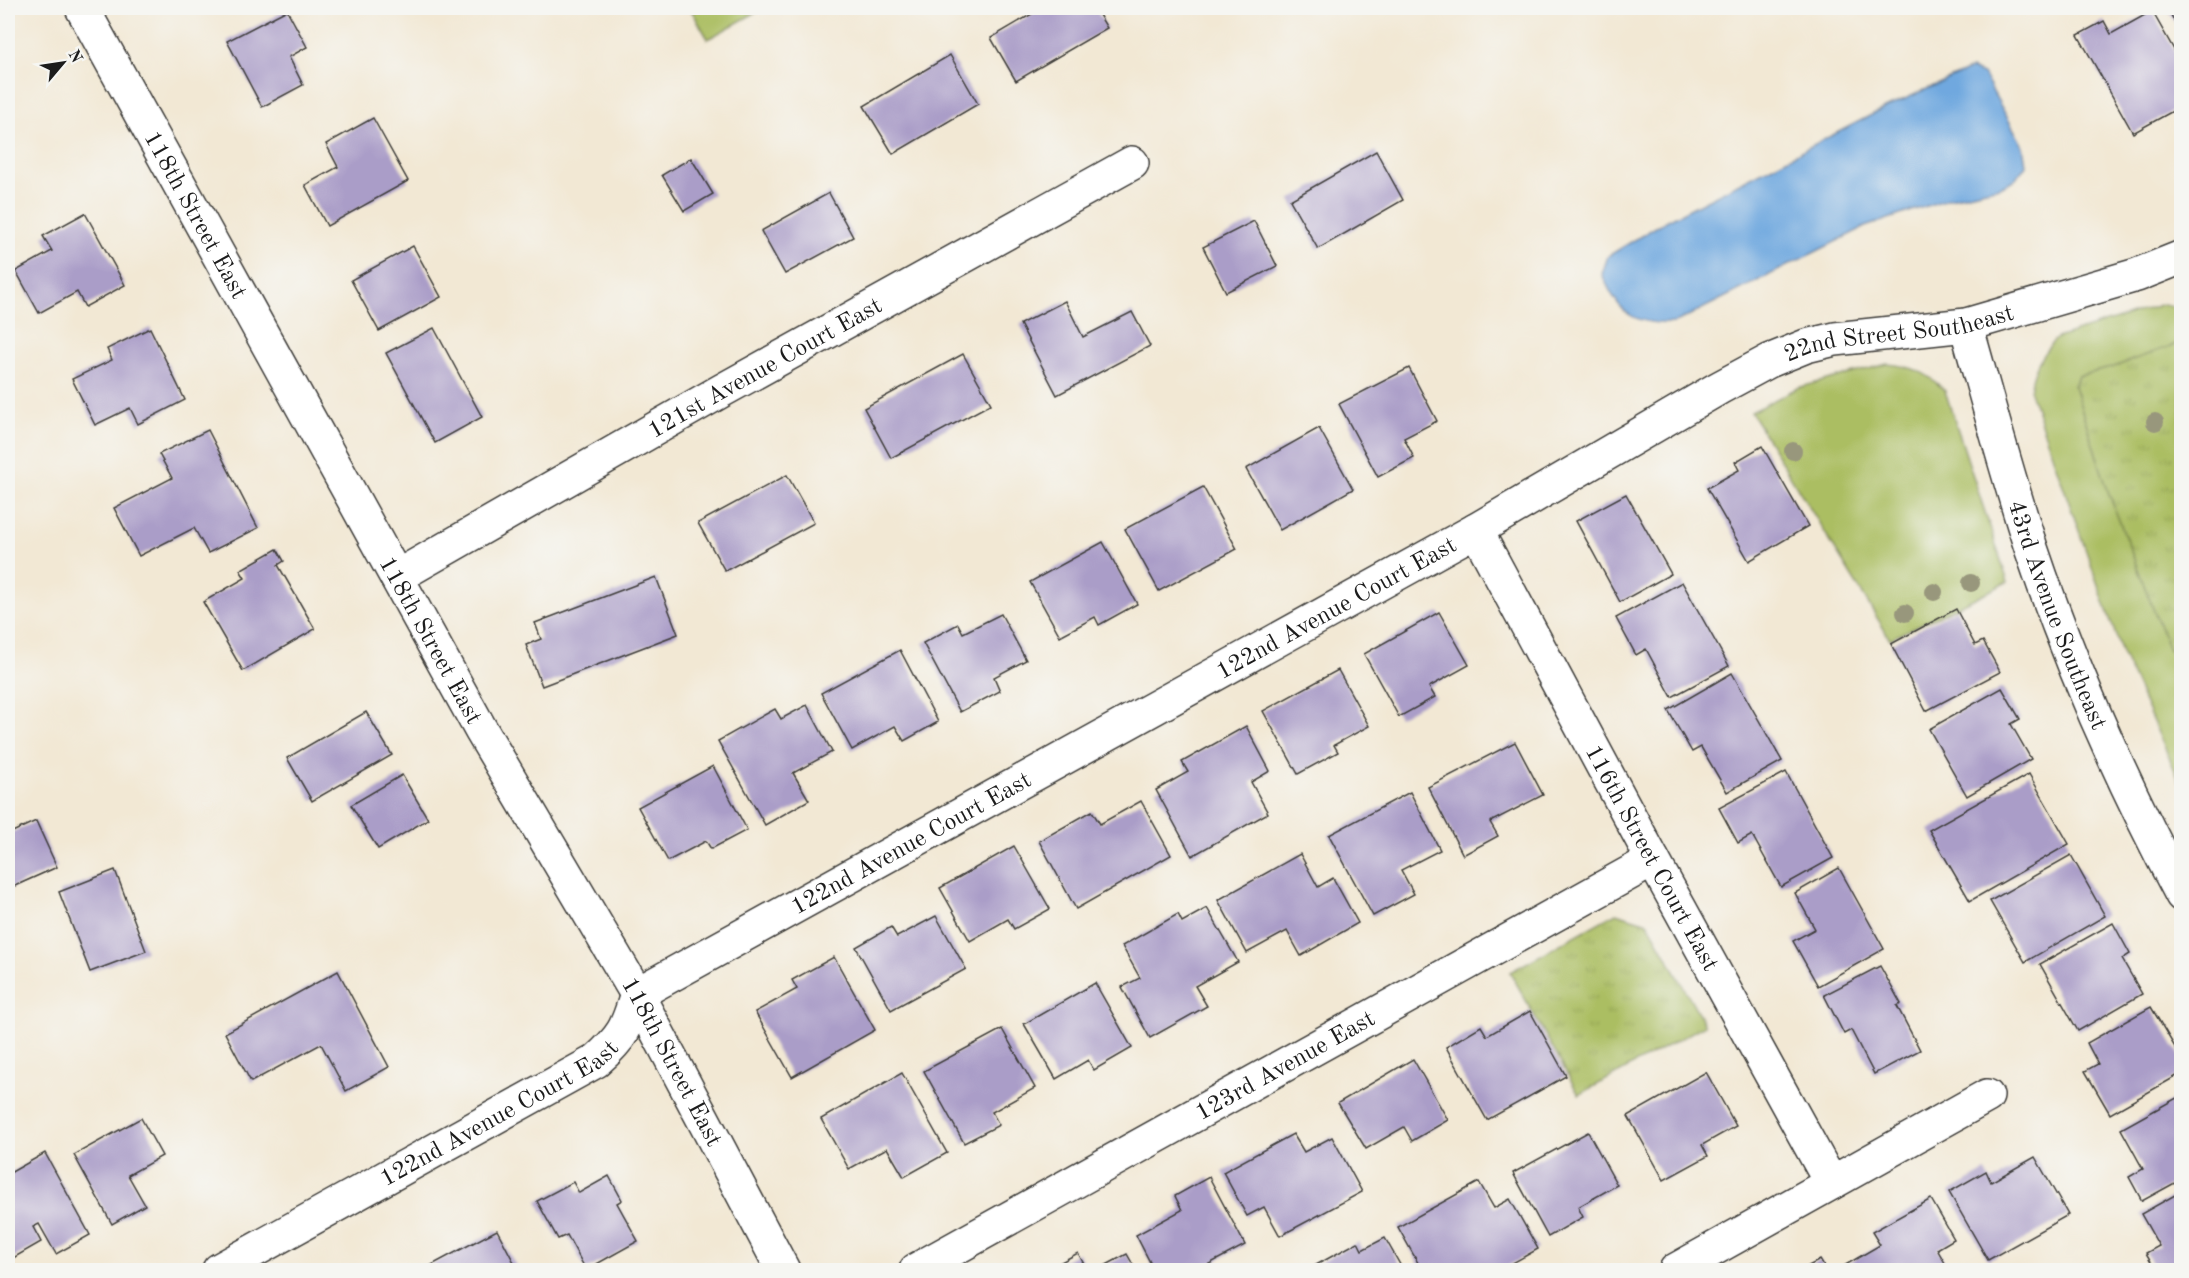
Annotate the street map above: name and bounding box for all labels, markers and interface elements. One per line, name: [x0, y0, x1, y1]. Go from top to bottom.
north arrow: [33, 33, 93, 93]
text: N: [64, 47, 85, 67]
street label: 118th Street East: [139, 128, 250, 303]
street label: 121st Avenue Court East: [645, 294, 886, 444]
street label: 22nd Street Southeast: [1781, 302, 2017, 368]
street label: 43rd Avenue Southeast: [2003, 498, 2110, 734]
street label: 122nd Avenue Court East: [1213, 533, 1461, 685]
street label: 118th Street East: [374, 553, 485, 729]
street label: 116th Street Court East: [1580, 741, 1722, 976]
street label: 122nd Avenue Court East: [788, 769, 1036, 920]
street label: 118th Street East: [616, 974, 725, 1151]
street label: 123rd Avenue East: [1192, 1007, 1379, 1126]
street label: 122nd Avenue Court East: [377, 1037, 624, 1192]

